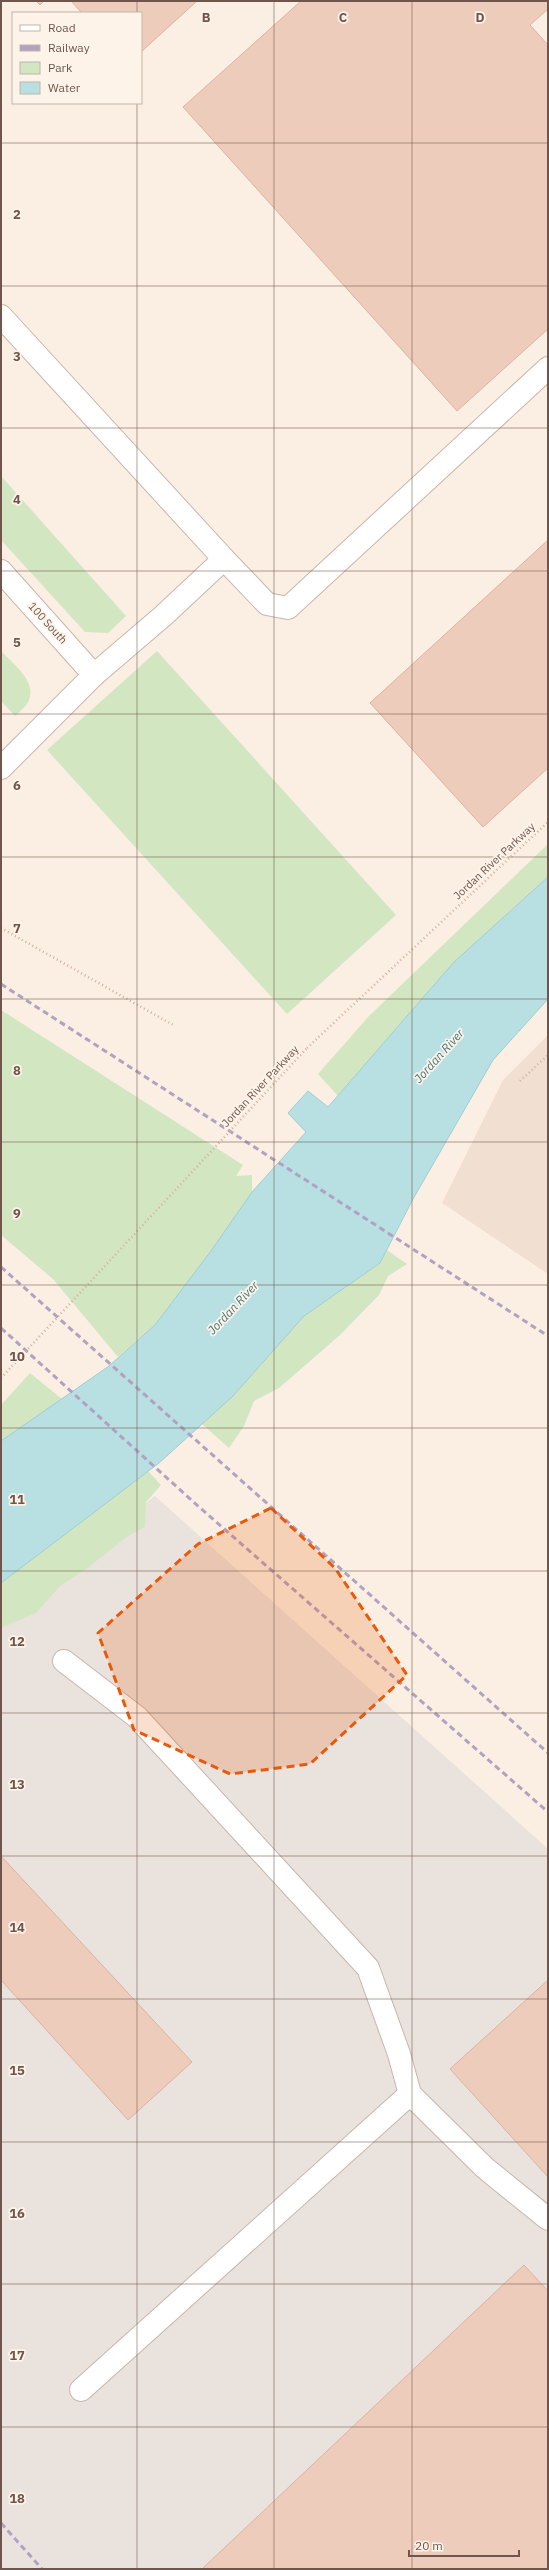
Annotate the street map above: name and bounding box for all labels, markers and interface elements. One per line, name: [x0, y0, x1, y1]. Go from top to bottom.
text: B: [202, 9, 211, 26]
text: C: [339, 9, 348, 26]
text: D: [475, 9, 485, 26]
legend: [12, 12, 142, 104]
text: Road: [48, 20, 76, 35]
text: Railway: [48, 40, 90, 55]
text: Park: [48, 60, 73, 75]
text: Water: [48, 80, 81, 95]
text: 2: [13, 206, 21, 223]
text: 3: [13, 348, 21, 365]
text: 4: [13, 491, 21, 508]
street label: 100 South: [26, 599, 70, 647]
text: 5: [13, 634, 21, 651]
text: 6: [13, 777, 21, 794]
street label: Jordan River Parkway: [450, 819, 538, 902]
text: 7: [13, 920, 21, 937]
water label: Jordan River: [411, 1025, 467, 1086]
street label: Jordan River Parkway: [219, 1042, 302, 1130]
text: 8: [13, 1062, 21, 1079]
text: 9: [13, 1205, 21, 1222]
water label: Jordan River: [204, 1277, 262, 1337]
text: 10: [9, 1348, 25, 1365]
text: 11: [9, 1491, 25, 1508]
text: 12: [9, 1633, 25, 1650]
text: 13: [9, 1776, 25, 1793]
text: 14: [9, 1919, 25, 1936]
text: 15: [9, 2062, 25, 2079]
text: 16: [9, 2205, 25, 2222]
text: 17: [9, 2347, 25, 2364]
text: 18: [9, 2490, 25, 2507]
scale bar: [409, 2532, 519, 2558]
text: 20 m: [415, 2538, 443, 2553]

